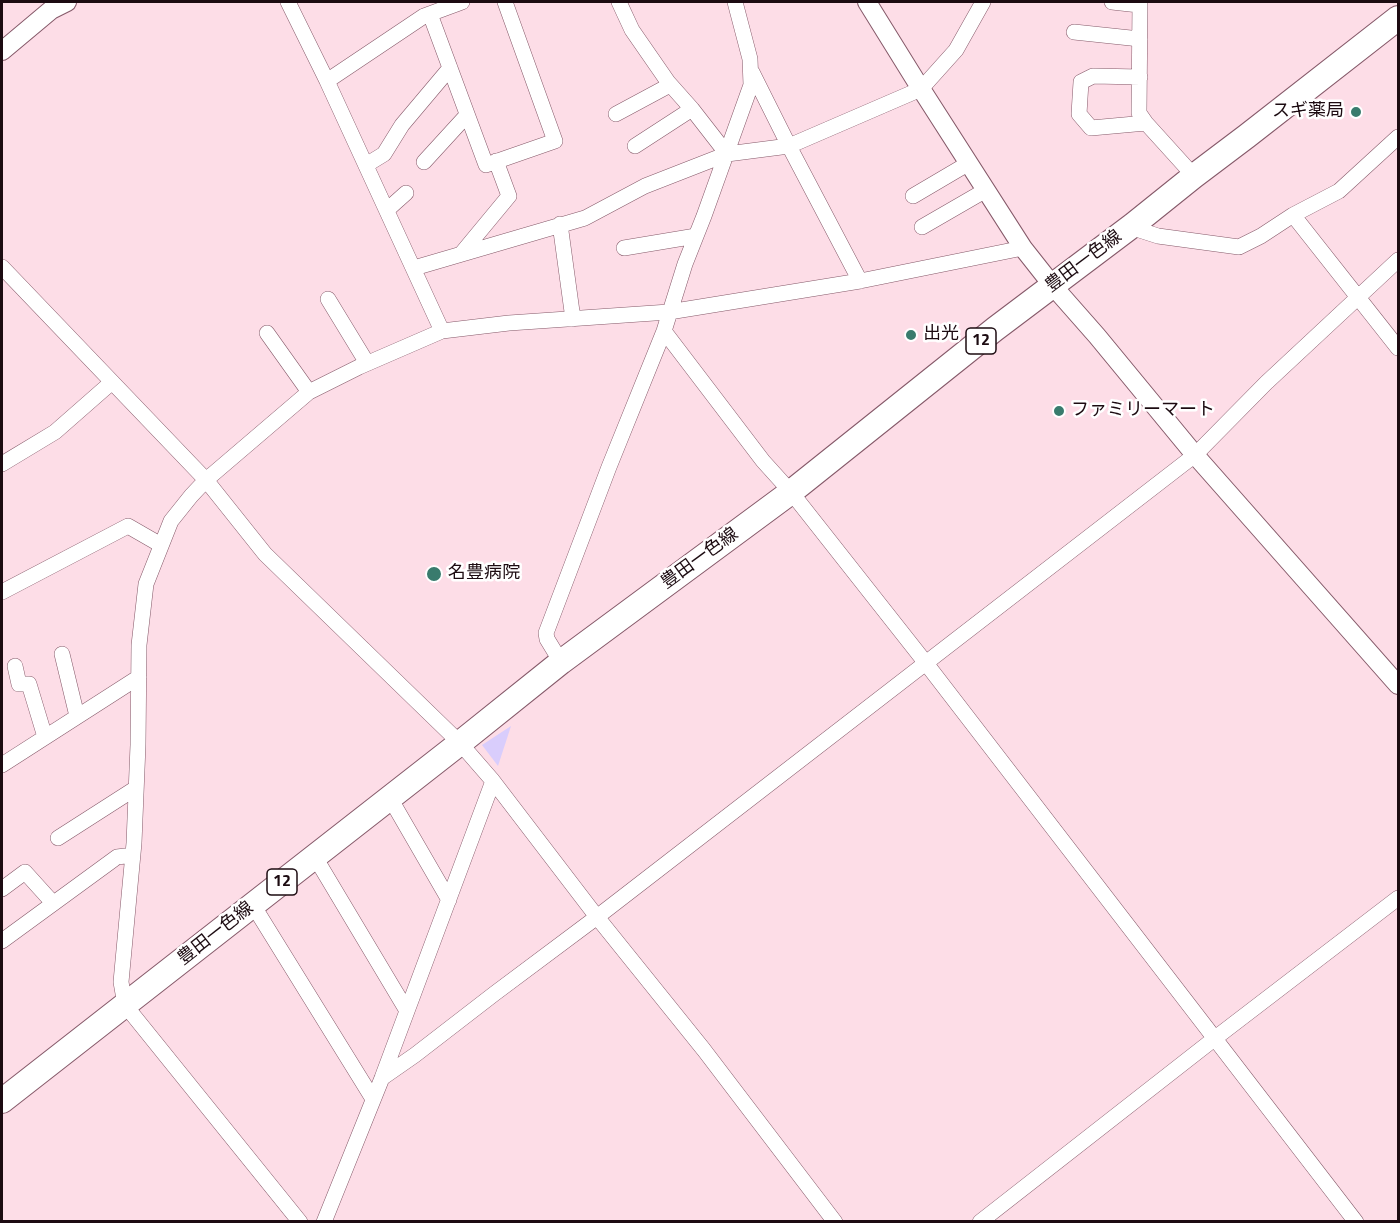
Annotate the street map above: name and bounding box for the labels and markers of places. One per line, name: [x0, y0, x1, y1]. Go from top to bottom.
place label: スギ薬局: [1272, 101, 1344, 123]
marker: スギ薬局: [1349, 105, 1363, 119]
place label: 出光: [923, 324, 959, 346]
marker: 出光: [904, 328, 918, 342]
place label: ファミリーマート: [1071, 400, 1215, 422]
marker: ファミリーマート: [1052, 404, 1066, 418]
place label: 名豊病院: [448, 563, 520, 585]
marker: 名豊病院: [425, 565, 443, 583]

